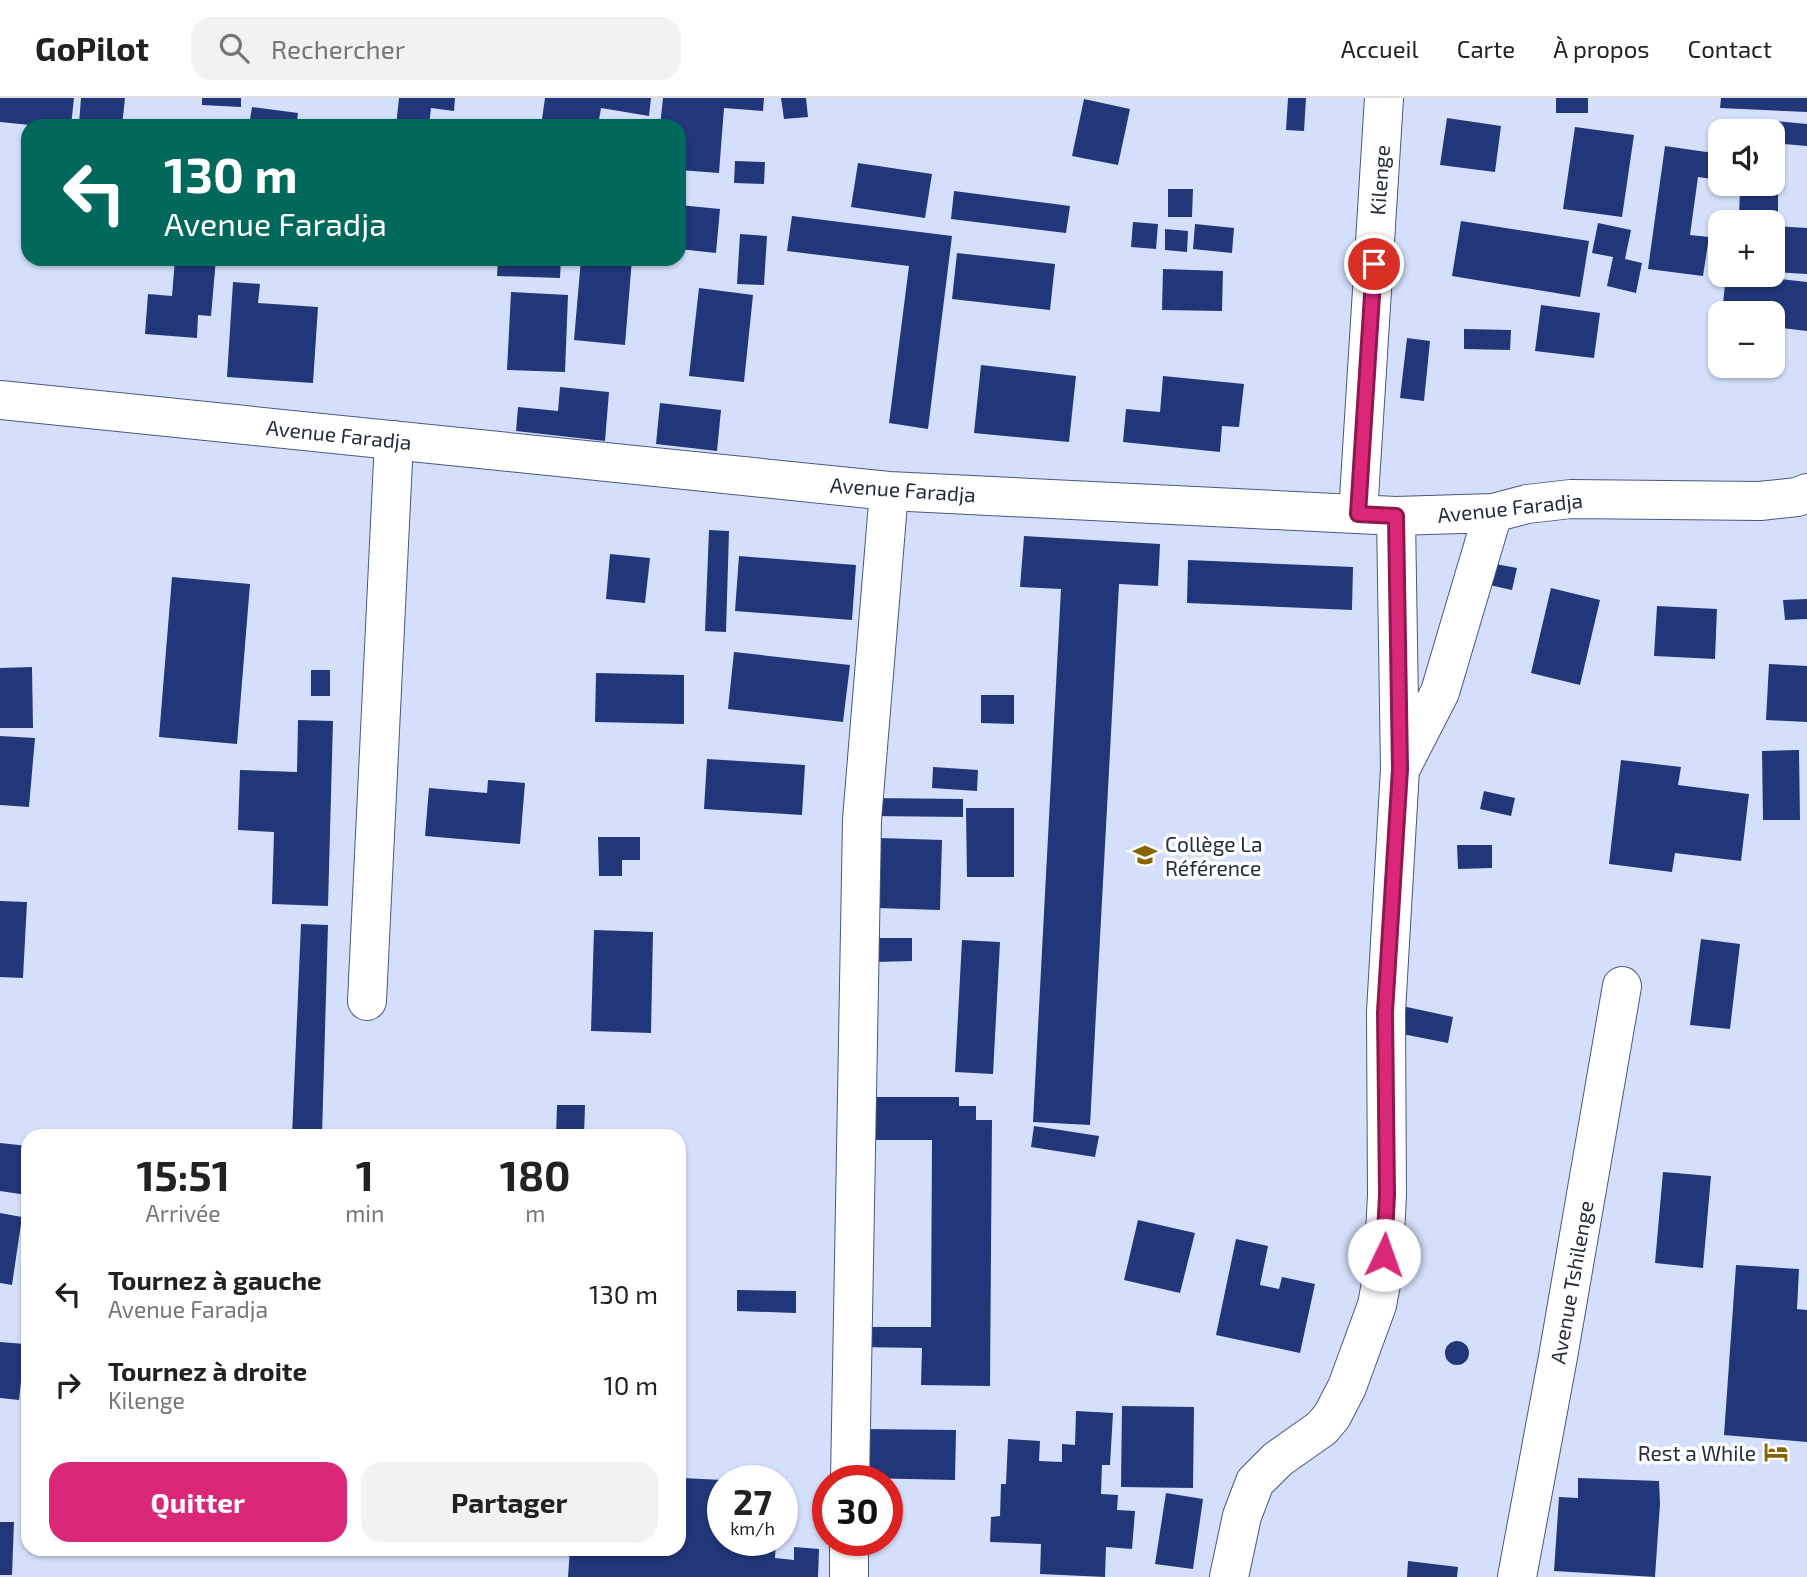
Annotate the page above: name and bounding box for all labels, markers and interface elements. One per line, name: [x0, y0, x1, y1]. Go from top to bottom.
search box: [191, 17, 681, 80]
text: GoPilot: [35, 28, 149, 68]
icon: search: [215, 29, 253, 67]
text: Rechercher: [271, 33, 405, 64]
text: Accueil: [1341, 34, 1419, 63]
text: Carte: [1457, 34, 1515, 63]
text: À propos: [1553, 34, 1650, 63]
text: Contact: [1688, 34, 1772, 63]
map controls: [1708, 119, 1785, 378]
button: sound: [1708, 119, 1785, 196]
text: 130 m: [164, 144, 298, 203]
street label: Kilenge: [1364, 144, 1394, 216]
icon: left: [49, 147, 140, 238]
text: Avenue Faradja: [164, 204, 387, 242]
button: +: [1708, 210, 1785, 287]
pin: [1344, 234, 1404, 294]
icon: arrive: [1355, 245, 1393, 283]
button: −: [1708, 301, 1785, 378]
street label: Avenue Faradja: [265, 414, 413, 455]
street label: Avenue Faradja: [829, 471, 977, 508]
street label: Avenue Faradja: [1436, 487, 1584, 528]
place label: Collège La Référence: [1165, 831, 1263, 880]
school or university icon: Collège La Référence: [1131, 841, 1159, 869]
text: 15:51: [136, 1149, 230, 1199]
text: 1: [356, 1149, 374, 1199]
text: 180: [500, 1149, 571, 1199]
street label: Avenue Tshilenge: [1544, 1198, 1598, 1366]
text: Arrivée: [145, 1199, 221, 1227]
text: min: [345, 1199, 384, 1227]
text: m: [525, 1199, 545, 1227]
position arrow: [1347, 1218, 1421, 1292]
text: Tournez à gauche: [108, 1264, 322, 1295]
icon: left: [49, 1275, 87, 1313]
text: 130 m: [589, 1278, 658, 1309]
text: Avenue Faradja: [108, 1295, 268, 1323]
text: Tournez à droite: [108, 1355, 307, 1386]
icon: right: [49, 1366, 87, 1404]
text: 10 m: [603, 1369, 658, 1400]
text: Kilenge: [108, 1386, 185, 1414]
hotel icon: Rest a While: [1762, 1438, 1790, 1466]
place label: Rest a While: [1638, 1440, 1756, 1465]
button: Quitter: [49, 1462, 347, 1542]
button: Partager: [361, 1462, 658, 1542]
speed limit sign: 30: [812, 1465, 903, 1556]
text: 27: [733, 1480, 772, 1522]
text: km/h: [730, 1517, 775, 1539]

